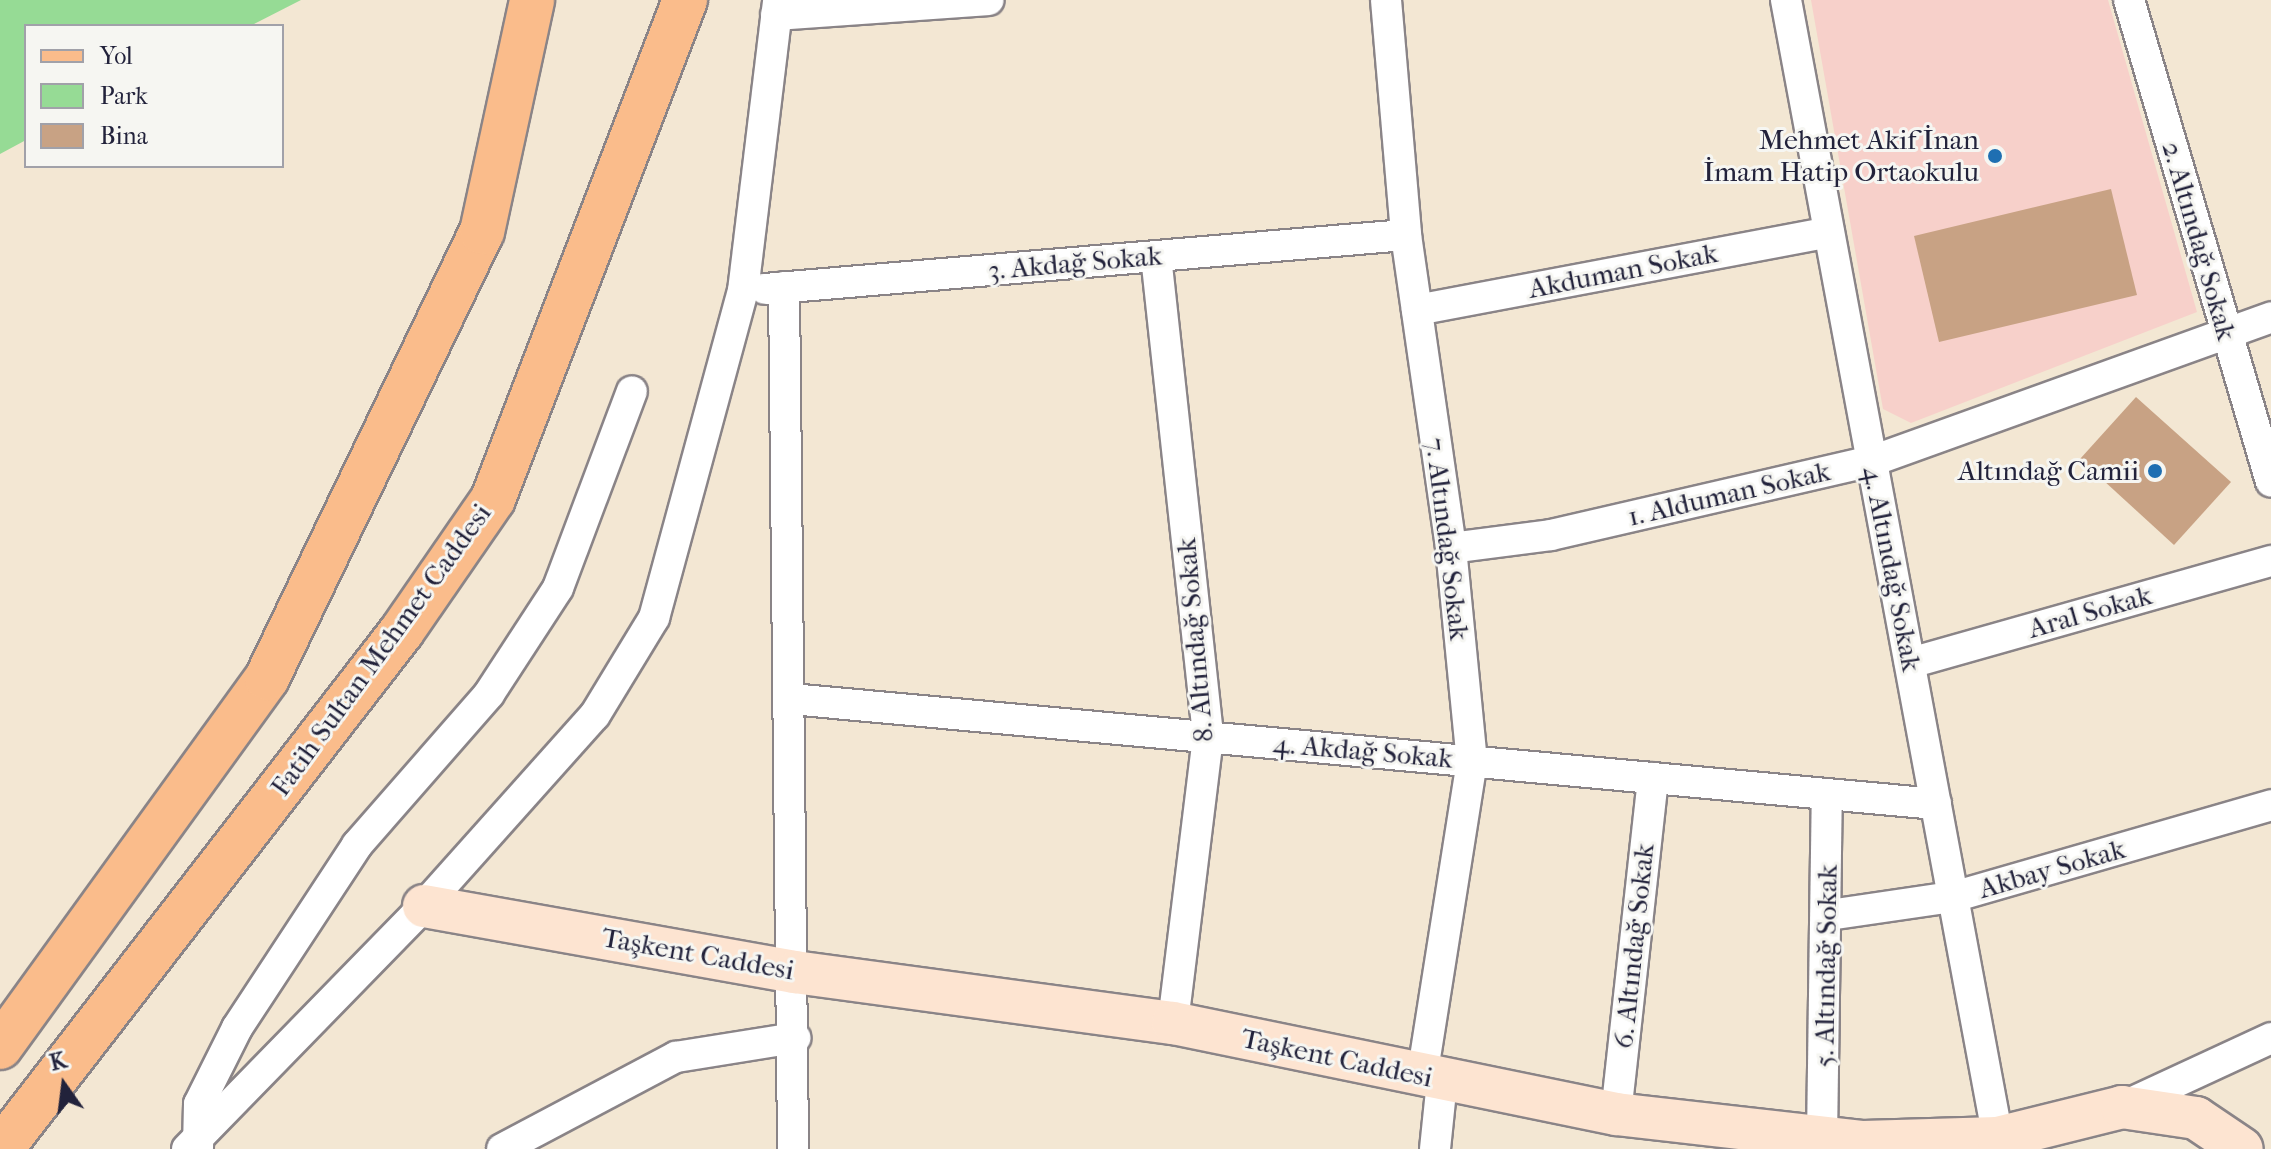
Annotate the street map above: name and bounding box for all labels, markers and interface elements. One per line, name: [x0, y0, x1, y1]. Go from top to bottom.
legend: [24, 24, 284, 168]
text: Yol: [100, 42, 133, 70]
text: Park: [100, 82, 148, 110]
text: Bina: [100, 122, 148, 150]
place label: Mehmet Akif İnan İmam Hatip Ortaokulu: [1703, 123, 1979, 189]
street label: 2. Altındağ Sokak: [2155, 138, 2243, 344]
marker: Mehmet Akif İnan İmam Hatip Ortaokulu: [1986, 147, 2004, 165]
street label: Akduman Sokak: [1526, 236, 1720, 306]
street label: 3. Akdağ Sokak: [987, 239, 1163, 287]
street label: 7. Altındağ Sokak: [1418, 436, 1476, 642]
street label: 1. Alduman Sokak: [1624, 454, 1834, 534]
place label: Altındağ Camii: [1958, 454, 2139, 488]
marker: Altındağ Camii: [2146, 462, 2164, 480]
street label: 4. Altındağ Sokak: [1856, 464, 1928, 674]
street label: Fatih Sultan Mehmet Caddesi: [264, 497, 498, 803]
street label: 8. Altındağ Sokak: [1169, 536, 1221, 744]
street label: Aral Sokak: [2024, 578, 2156, 646]
street label: 4. Akdağ Sokak: [1272, 726, 1454, 776]
street label: Akbay Sokak: [1975, 832, 2129, 906]
street label: 6. Altındağ Sokak: [1607, 842, 1661, 1050]
street label: 5. Altındağ Sokak: [1807, 864, 1845, 1068]
street label: Taşkent Caddesi: [599, 921, 797, 987]
street label: Taşkent Caddesi: [1238, 1021, 1436, 1095]
north arrow: [24, 1045, 104, 1125]
text: K: [47, 1047, 69, 1076]

